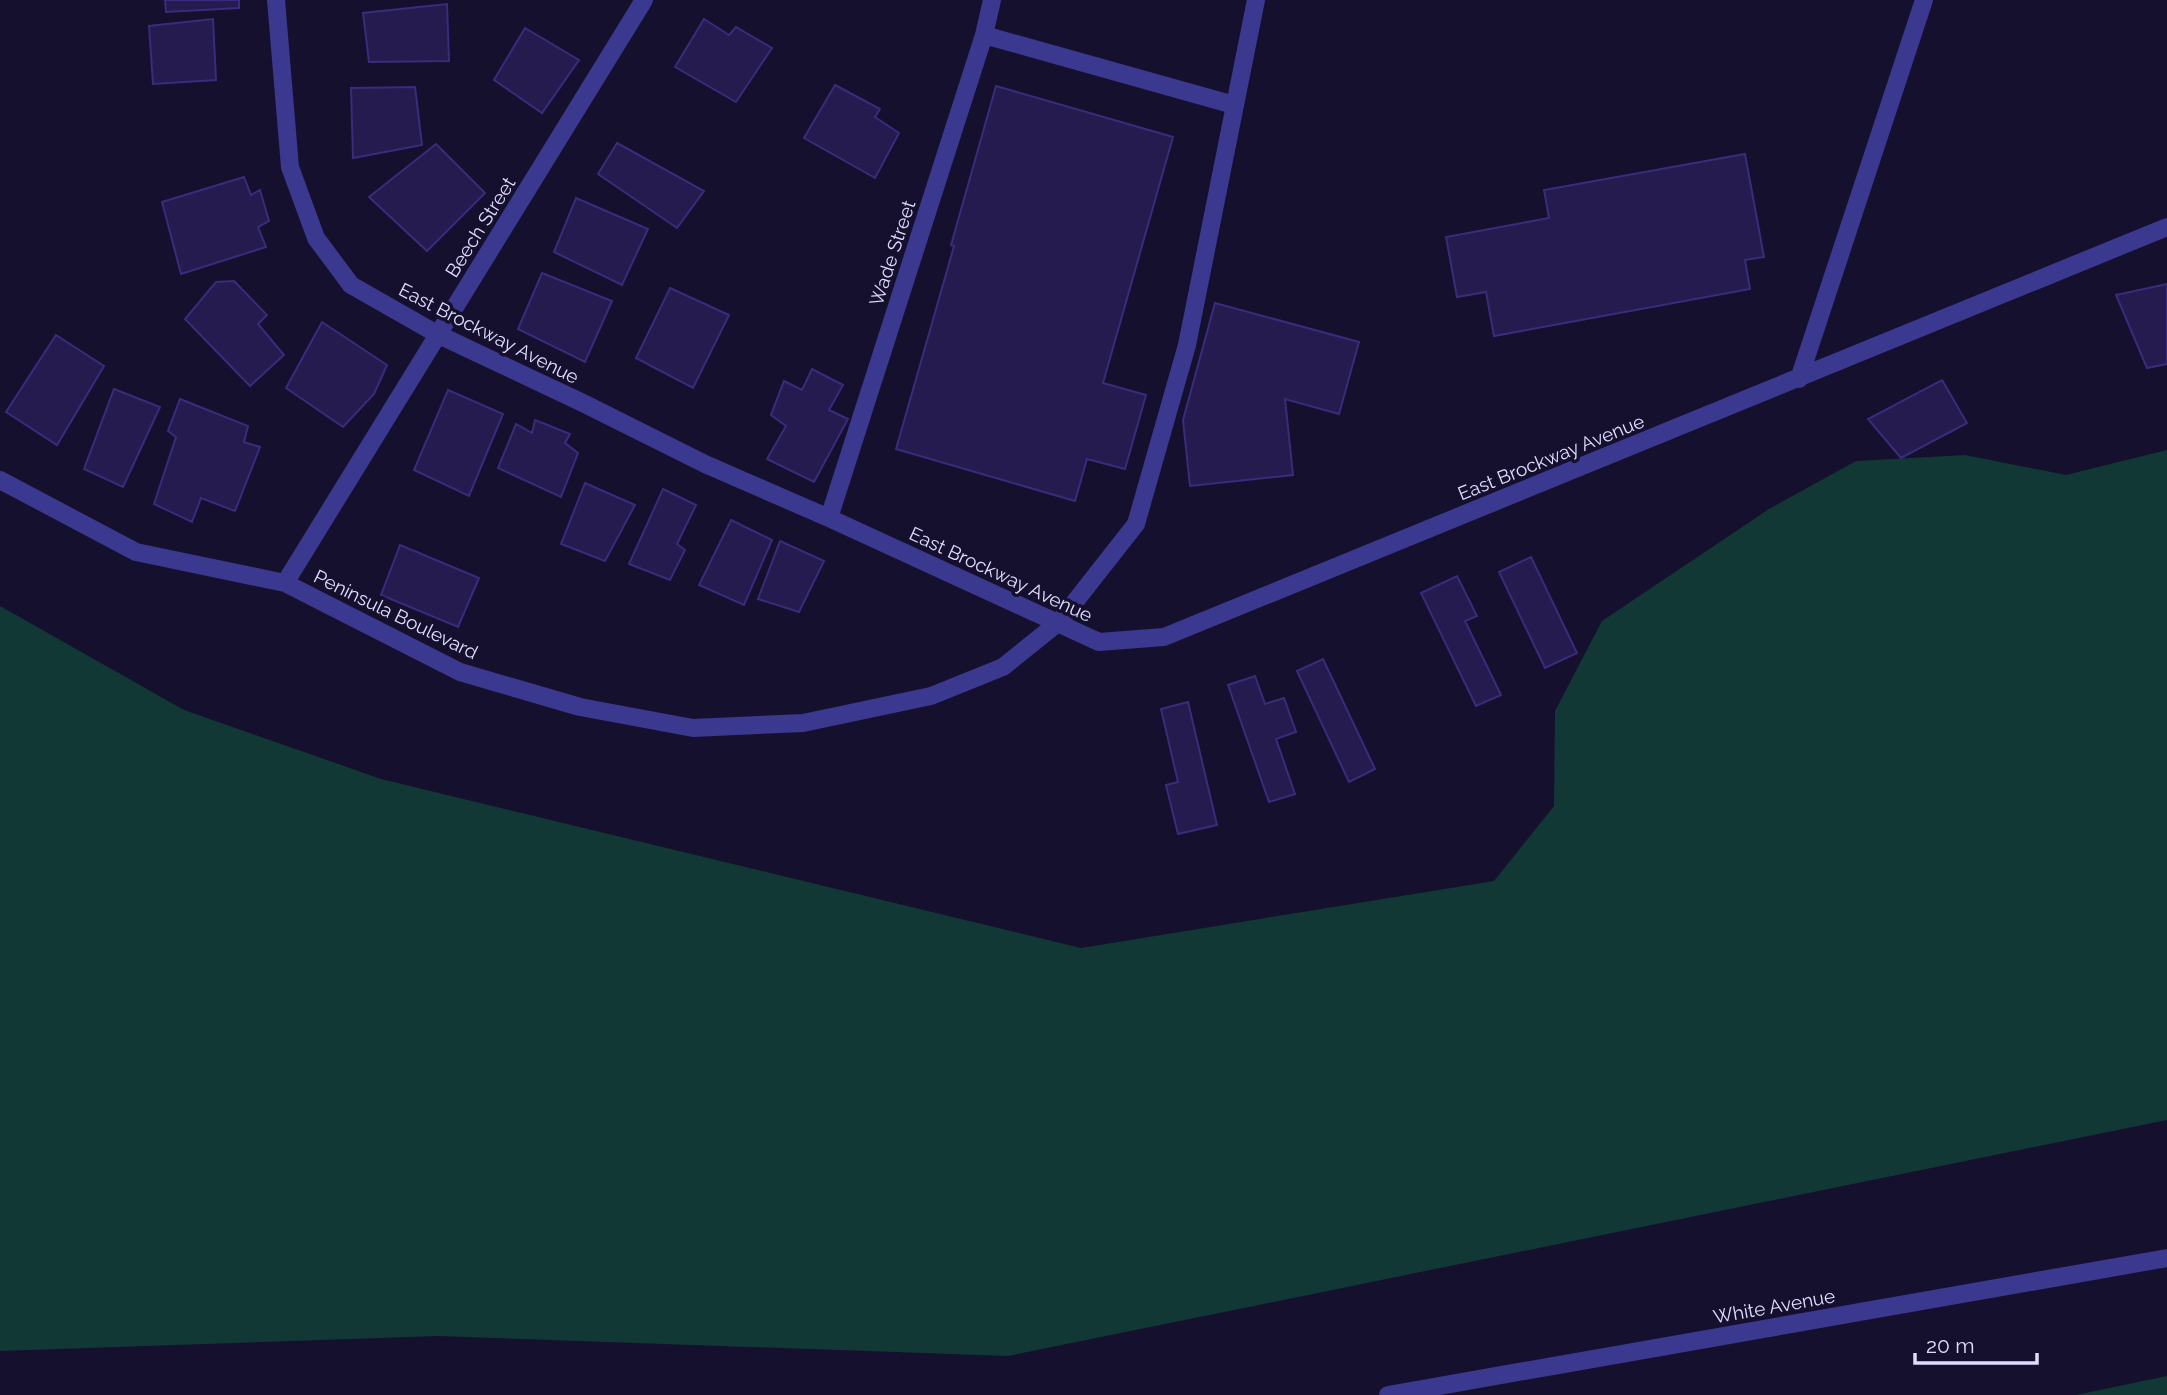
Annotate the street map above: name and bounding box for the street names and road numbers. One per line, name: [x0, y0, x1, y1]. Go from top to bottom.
street label: Beech Street: [440, 172, 520, 281]
street label: Wade Street: [865, 197, 920, 309]
street label: East Brockway Avenue: [395, 278, 583, 388]
street label: East Brockway Avenue: [1455, 410, 1647, 504]
street label: East Brockway Avenue: [906, 522, 1096, 626]
street label: Peninsula Boulevard: [310, 565, 482, 663]
street label: White Avenue: [1711, 1284, 1837, 1328]

